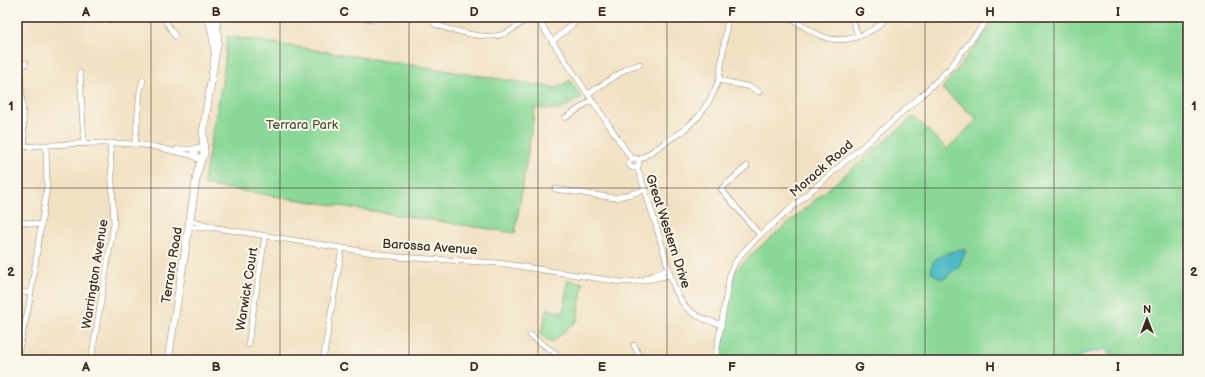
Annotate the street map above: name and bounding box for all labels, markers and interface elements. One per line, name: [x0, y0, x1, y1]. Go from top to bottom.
text: A: [81, 4, 90, 20]
text: B: [211, 4, 221, 20]
text: C: [339, 4, 349, 20]
text: D: [469, 4, 479, 20]
text: E: [598, 4, 607, 20]
text: F: [728, 4, 736, 20]
text: G: [855, 4, 865, 20]
text: H: [985, 4, 995, 20]
text: I: [1116, 4, 1120, 20]
text: 1: [8, 98, 14, 114]
text: 1: [1191, 98, 1197, 114]
park label: Terrara Park: [266, 117, 339, 133]
street label: Morack Road: [787, 137, 857, 201]
street label: Great Western Drive: [642, 172, 694, 291]
street label: Warrington Avenue: [78, 218, 112, 330]
street label: Terrara Road: [158, 226, 186, 305]
street label: Barossa Avenue: [382, 236, 478, 258]
street label: Warwick Court: [232, 246, 261, 332]
text: 2: [7, 264, 15, 280]
text: 2: [1190, 264, 1198, 280]
north arrow: [1127, 299, 1167, 339]
text: N: [1143, 303, 1151, 316]
text: A: [81, 359, 90, 375]
text: B: [211, 359, 221, 375]
text: C: [339, 359, 349, 375]
text: D: [469, 359, 479, 375]
text: E: [598, 359, 607, 375]
text: F: [728, 359, 736, 375]
text: G: [855, 359, 865, 375]
text: H: [985, 359, 995, 375]
text: I: [1116, 359, 1120, 375]

